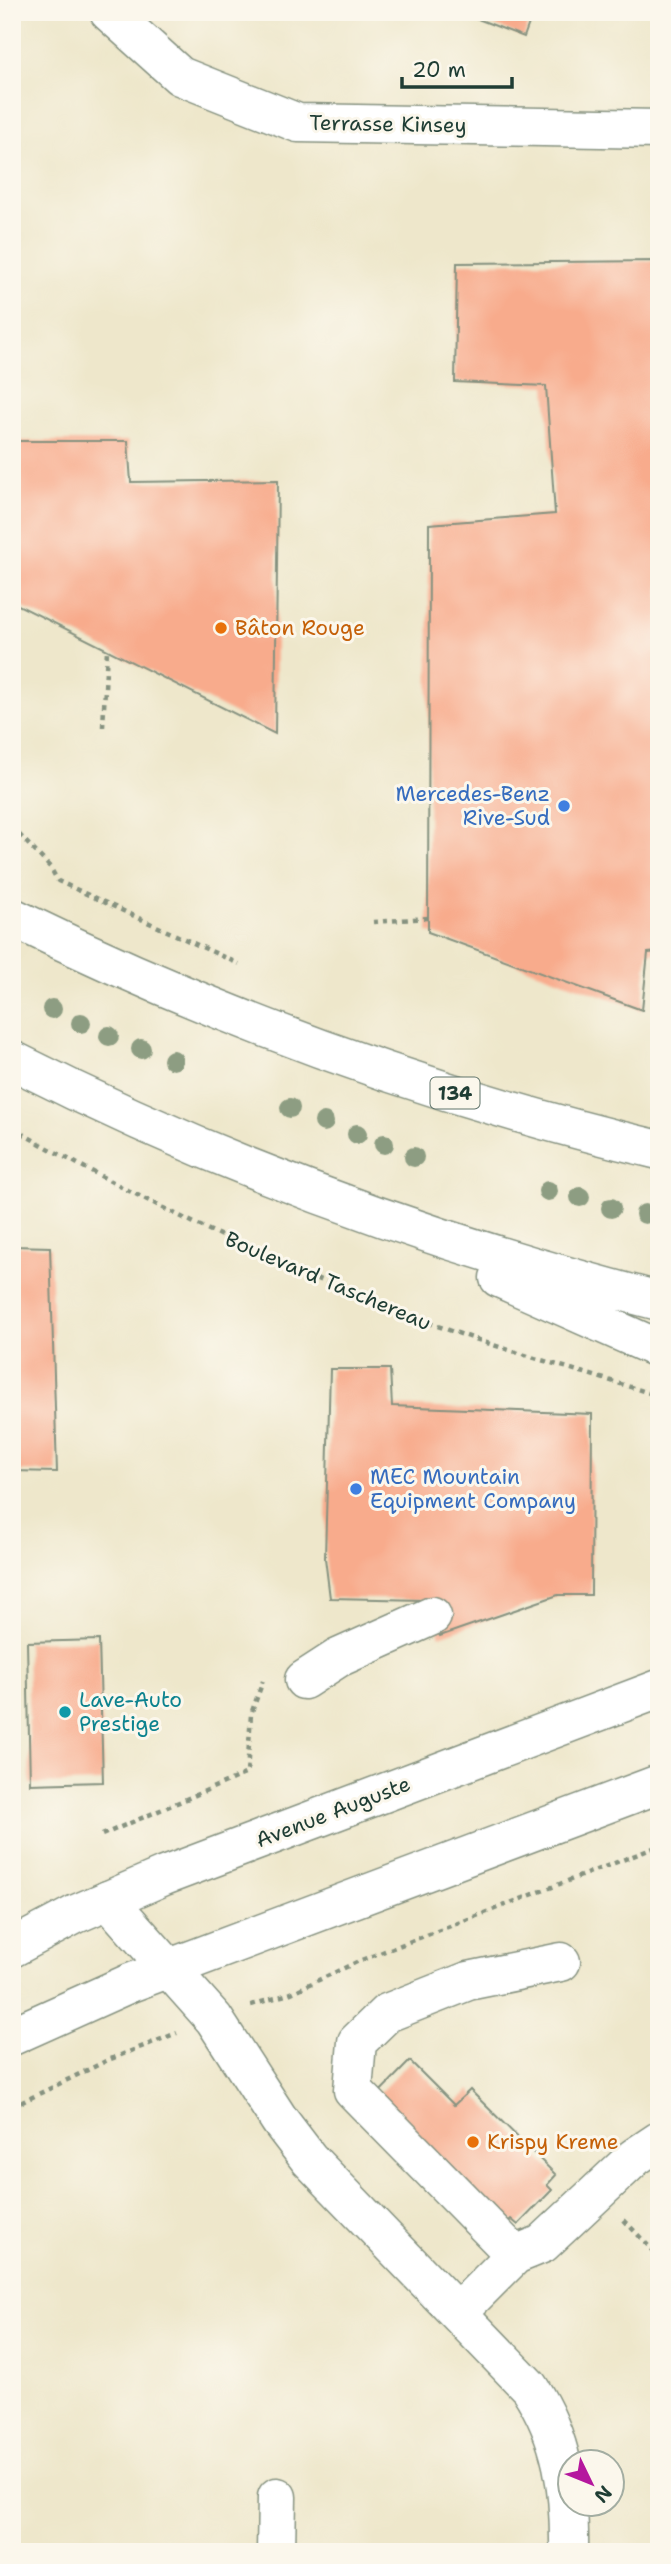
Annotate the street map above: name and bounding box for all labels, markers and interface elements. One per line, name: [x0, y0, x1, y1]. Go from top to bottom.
scale bar: [402, 46, 512, 90]
text: 20 m: [412, 56, 466, 84]
street label: Terrasse Kinsey: [309, 109, 467, 139]
place label: Bâton Rouge: [235, 614, 365, 642]
marker: Bâton Rouge: [213, 620, 229, 636]
place label: Mercedes-Benz Rive-Sud: [395, 780, 550, 832]
marker: Mercedes-Benz Rive-Sud: [556, 798, 572, 814]
road number: 134: [430, 1078, 480, 1108]
street label: Boulevard Taschereau: [221, 1225, 435, 1337]
place label: MEC Mountain Equipment Company: [370, 1463, 576, 1515]
marker: MEC Mountain Equipment Company: [348, 1481, 364, 1497]
place label: Lave-Auto Prestige: [79, 1686, 182, 1738]
marker: Lave-Auto Prestige: [57, 1704, 73, 1720]
street label: Avenue Auguste: [252, 1770, 414, 1854]
place label: Krispy Kreme: [487, 2128, 619, 2156]
marker: Krispy Kreme: [465, 2134, 481, 2150]
north arrow: [556, 2448, 626, 2518]
text: N: [589, 2480, 617, 2508]

